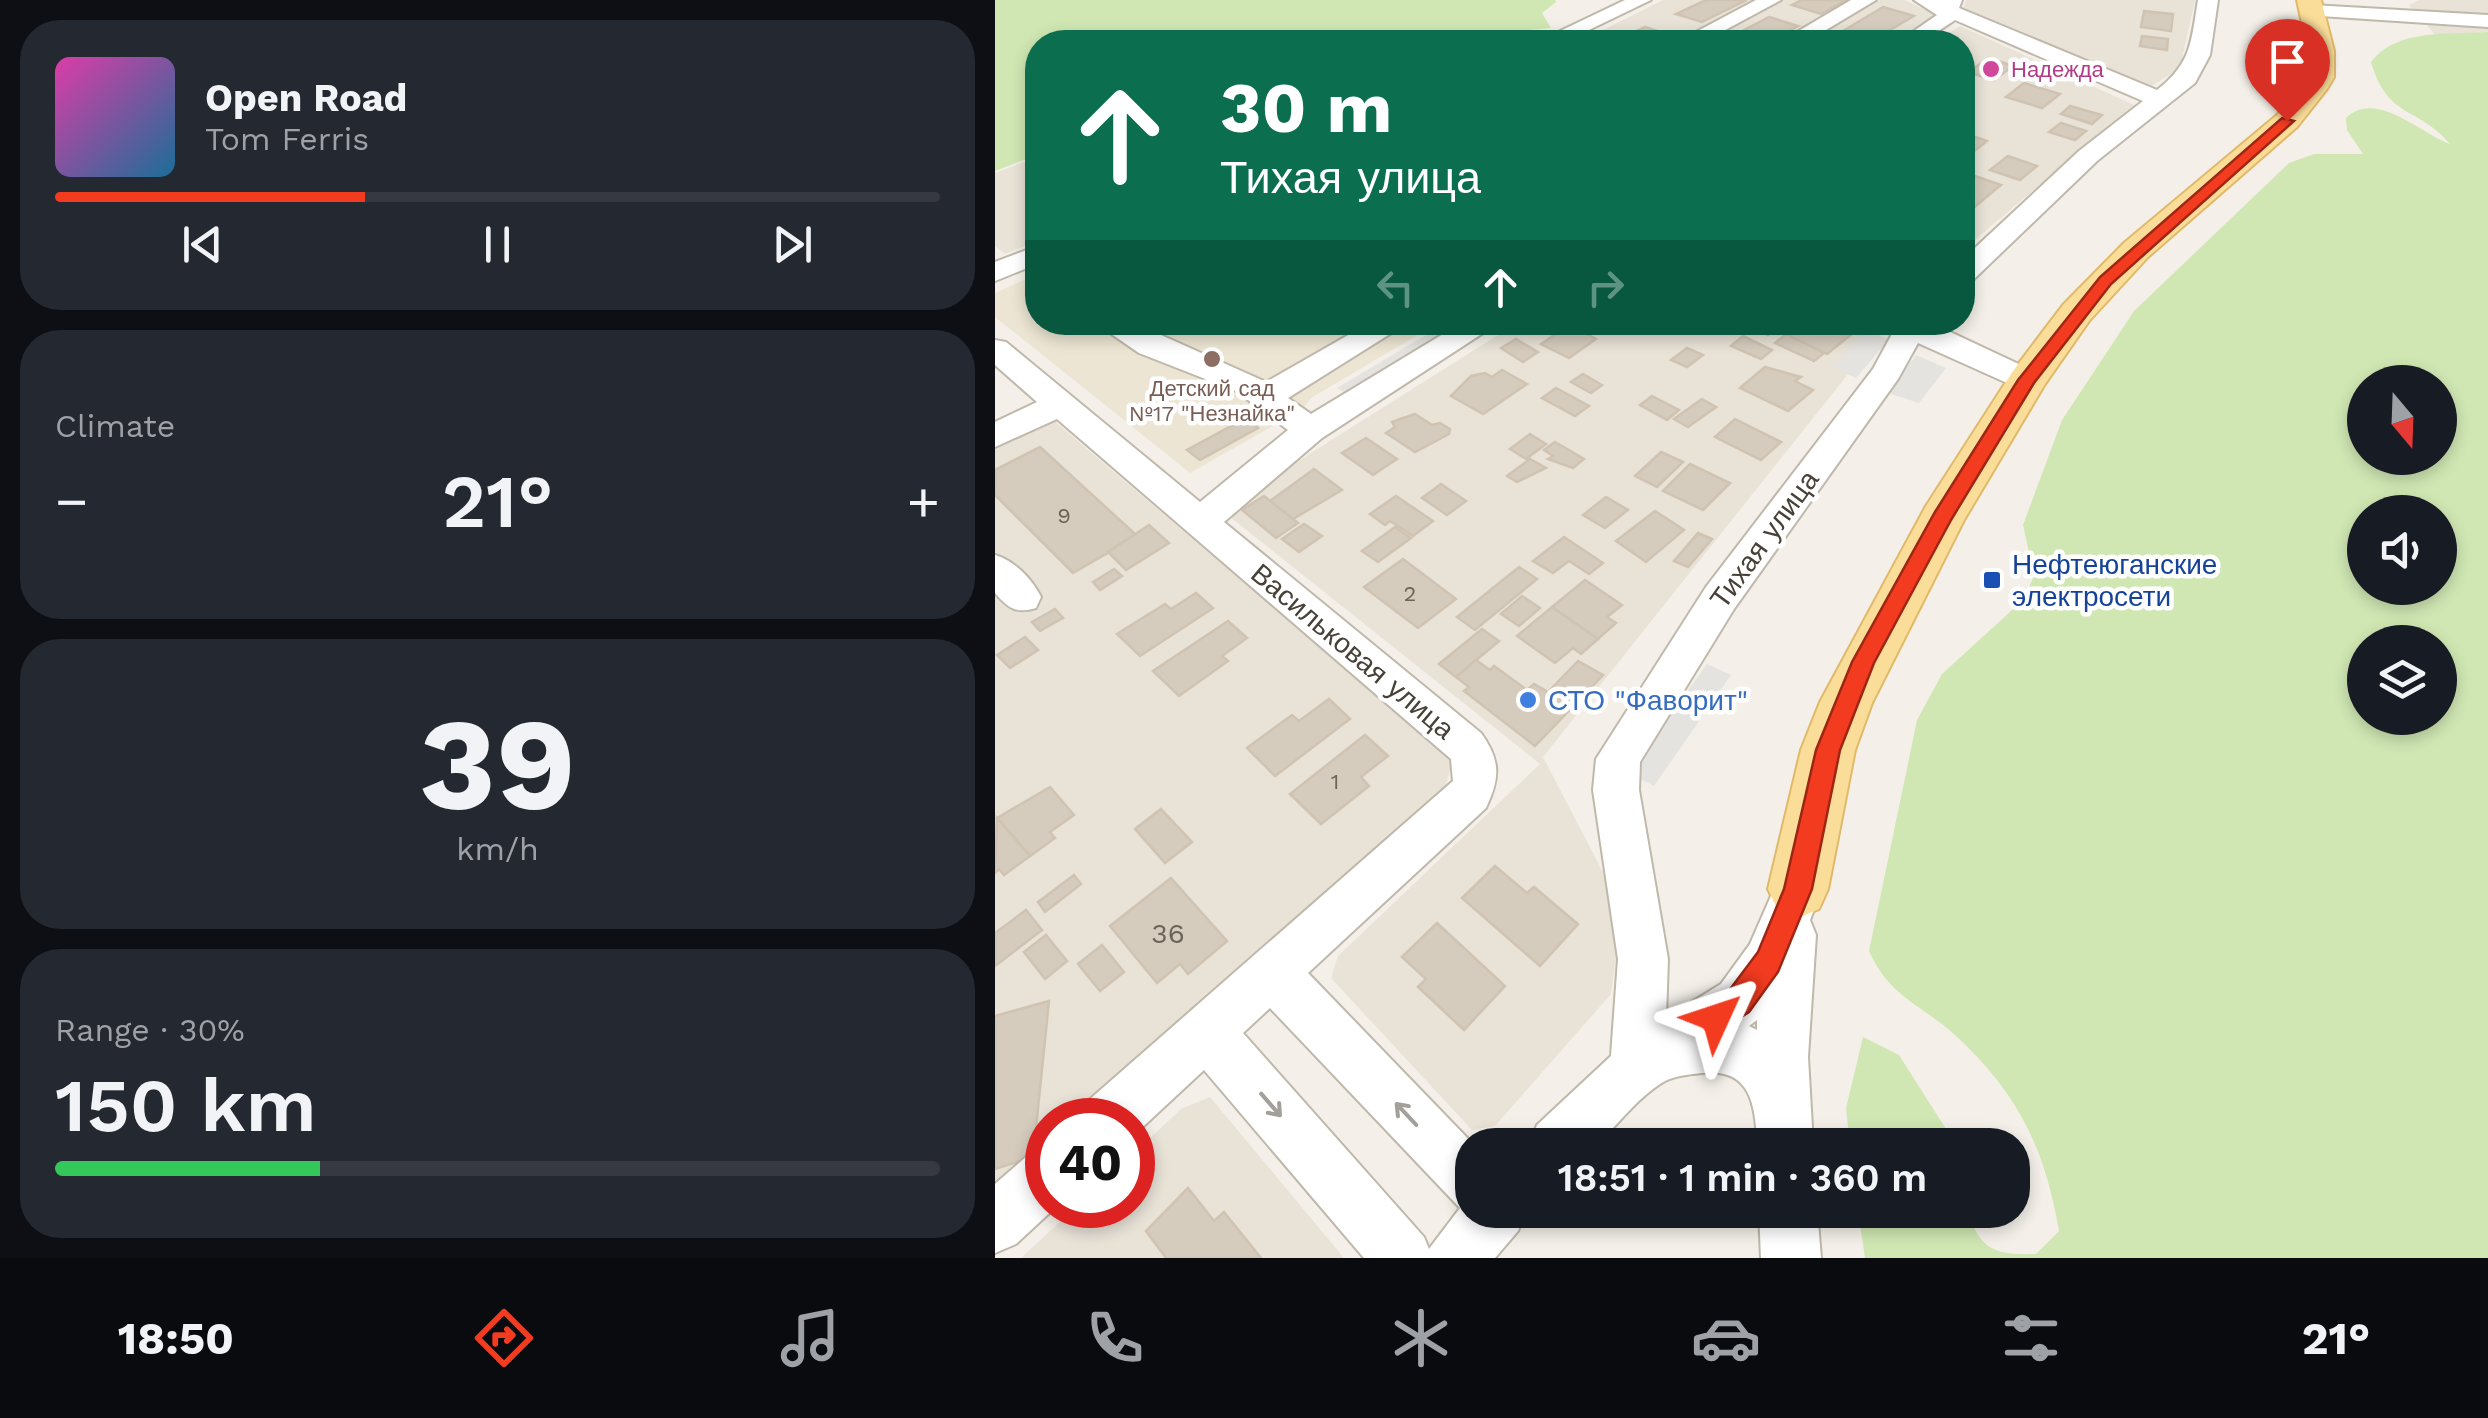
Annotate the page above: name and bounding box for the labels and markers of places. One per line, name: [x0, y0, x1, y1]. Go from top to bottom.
pin: [2245, 19, 2330, 122]
place label: Надежда: [2011, 57, 2105, 82]
marker: Надежда: [1980, 58, 2002, 80]
marker: Детский сад №17 "Незнайка": [1201, 348, 1223, 370]
place label: Детский сад №17 "Незнайка": [1129, 376, 1295, 426]
place label: Нефтеюганские электросети: [2012, 548, 2217, 613]
marker: Нефтеюганские электросети: [1981, 569, 2003, 591]
place label: СТО "Фаворит": [1548, 684, 1748, 717]
marker: СТО "Фаворит": [1517, 689, 1539, 711]

